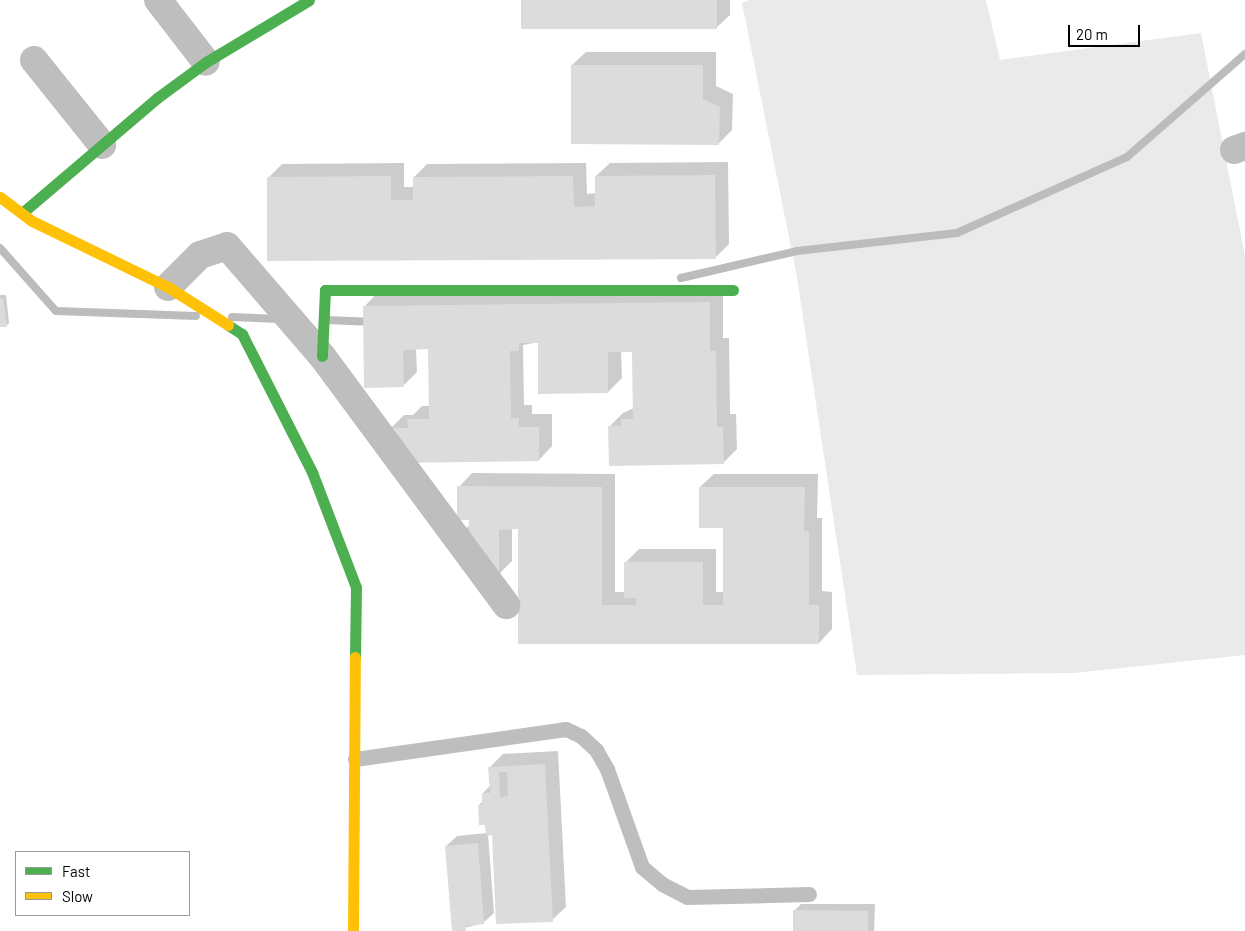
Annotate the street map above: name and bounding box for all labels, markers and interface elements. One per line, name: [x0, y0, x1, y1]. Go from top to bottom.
scale bar: [1070, 15, 1142, 47]
text: 20 m: [1076, 25, 1108, 43]
legend: [15, 851, 190, 916]
text: Fast: [62, 862, 90, 880]
text: Slow: [62, 887, 93, 905]

